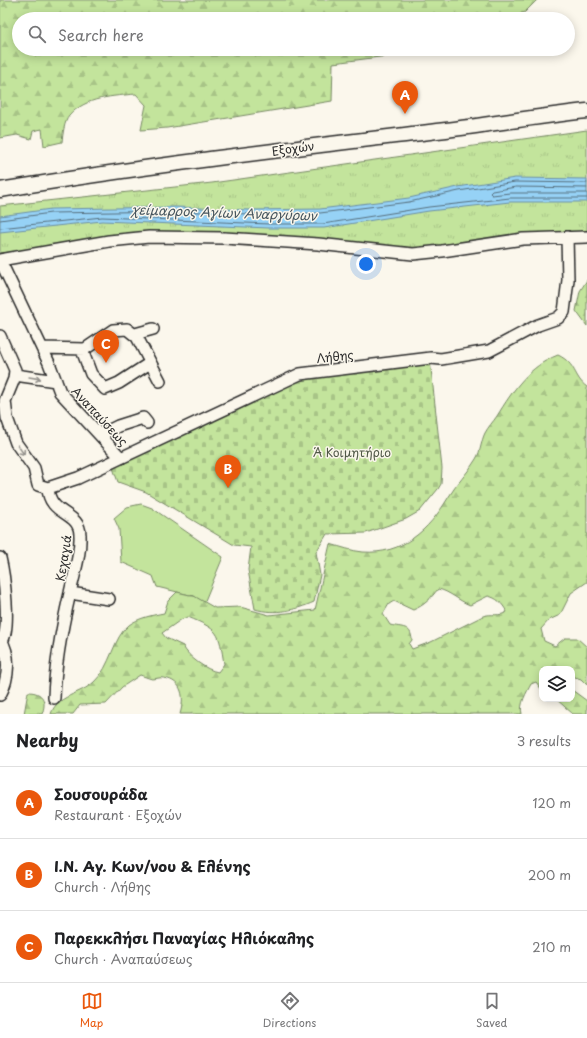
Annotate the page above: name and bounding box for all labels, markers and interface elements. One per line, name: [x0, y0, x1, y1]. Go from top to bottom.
search box: [12, 12, 575, 56]
icon: search: [26, 23, 48, 45]
text: Search here: [58, 23, 144, 46]
pin: A: [392, 81, 418, 114]
street label: Εξοχών: [271, 136, 315, 160]
water label: χείμαρρος Αγίων Αναργύρων: [130, 199, 319, 225]
your location: [356, 254, 376, 274]
pin: C: [93, 330, 119, 363]
street label: Λήθης: [316, 345, 354, 367]
one-way arrow: [29, 374, 42, 382]
street label: Αναπαύσεως: [68, 382, 132, 450]
park label: Ά Κοιμητήριο: [313, 443, 391, 461]
one-way arrow: [17, 444, 26, 455]
pin: B: [215, 455, 241, 488]
street label: Κεχαγιά: [50, 533, 76, 583]
map controls: [539, 666, 575, 702]
button: layers: [539, 666, 575, 702]
text: Nearby: [16, 727, 78, 753]
text: 3 results: [517, 731, 571, 750]
text: Σουσουράδα: [54, 782, 148, 805]
text: A: [24, 793, 34, 812]
text: 120 m: [532, 793, 571, 812]
text: Restaurant · Εξοχών: [54, 805, 182, 824]
text: Ι.Ν. Αγ. Κων/νου & Ελένης: [54, 854, 251, 877]
text: B: [25, 865, 33, 884]
text: 200 m: [528, 865, 571, 884]
text: Church · Λήθης: [54, 877, 151, 896]
text: Παρεκκλήσι Παναγίας Ηλιόκαλης: [54, 926, 314, 949]
text: C: [24, 937, 34, 956]
text: 210 m: [532, 937, 571, 956]
text: Church · Αναπαύσεως: [54, 949, 193, 968]
tab: Map: [80, 990, 103, 1031]
tab: Directions: [263, 990, 316, 1031]
tab: Saved: [476, 990, 507, 1031]

